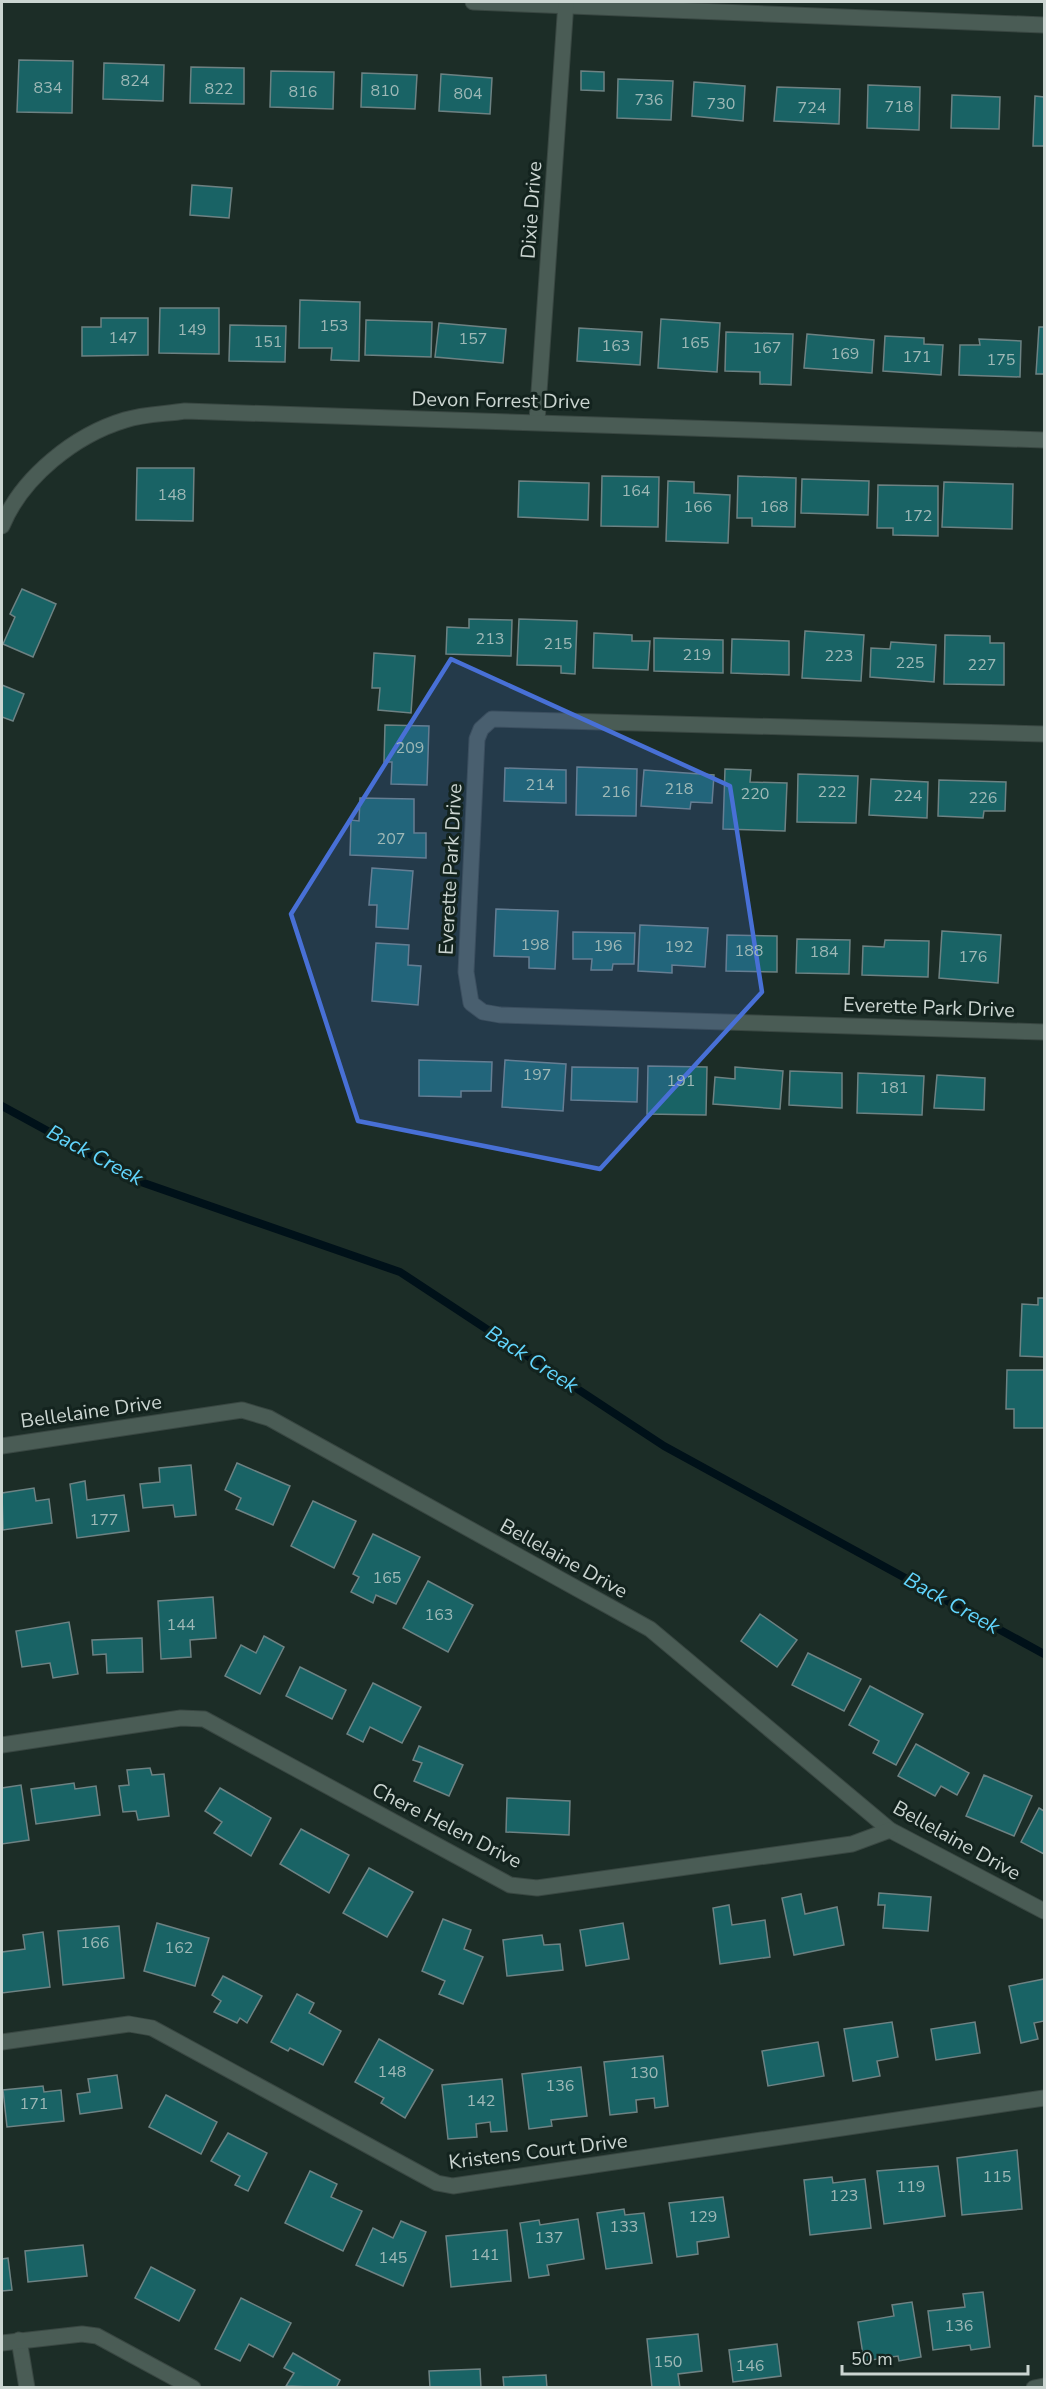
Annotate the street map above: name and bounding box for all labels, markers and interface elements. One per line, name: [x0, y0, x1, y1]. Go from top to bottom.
house number: 824: [121, 70, 150, 92]
house number: 834: [34, 77, 63, 99]
house number: 822: [205, 78, 233, 100]
house number: 810: [371, 80, 399, 102]
house number: 816: [289, 81, 317, 103]
house number: 804: [454, 83, 483, 105]
house number: 736: [635, 89, 663, 111]
house number: 730: [707, 93, 735, 115]
house number: 718: [885, 96, 913, 118]
house number: 724: [798, 97, 827, 119]
street label: Dixie Drive: [515, 160, 548, 260]
house number: 153: [320, 315, 348, 337]
house number: 149: [178, 319, 206, 341]
house number: 147: [109, 327, 137, 349]
house number: 157: [459, 328, 487, 350]
house number: 151: [254, 331, 282, 353]
house number: 165: [681, 332, 709, 354]
house number: 163: [602, 335, 630, 357]
house number: 167: [753, 337, 781, 359]
house number: 169: [831, 343, 859, 365]
house number: 171: [903, 346, 931, 368]
house number: 175: [987, 349, 1015, 371]
street label: Devon Forrest Drive: [411, 385, 591, 416]
house number: 164: [622, 480, 651, 502]
house number: 148: [158, 484, 186, 506]
house number: 166: [684, 496, 712, 518]
house number: 168: [760, 496, 788, 518]
house number: 172: [904, 505, 932, 527]
house number: 213: [476, 628, 504, 650]
house number: 215: [544, 633, 572, 655]
house number: 219: [683, 644, 711, 666]
house number: 223: [825, 645, 853, 667]
house number: 225: [896, 652, 924, 674]
house number: 227: [968, 654, 996, 676]
house number: 209: [396, 737, 424, 759]
house number: 214: [526, 774, 555, 796]
house number: 218: [665, 778, 693, 800]
house number: 216: [602, 781, 630, 803]
house number: 222: [818, 781, 846, 803]
street label: Everette Park Drive: [433, 782, 468, 956]
house number: 220: [741, 783, 769, 805]
house number: 224: [894, 785, 923, 807]
house number: 226: [969, 787, 997, 809]
house number: 207: [377, 828, 405, 850]
house number: 198: [521, 934, 549, 956]
house number: 196: [594, 935, 622, 957]
house number: 192: [665, 936, 693, 958]
house number: 188: [735, 940, 763, 962]
house number: 184: [810, 941, 839, 963]
house number: 176: [959, 946, 987, 968]
street label: Everette Park Drive: [843, 991, 1015, 1024]
house number: 197: [523, 1064, 551, 1086]
house number: 191: [667, 1070, 695, 1092]
house number: 181: [880, 1077, 908, 1099]
water label: Back Creek: [42, 1118, 149, 1192]
water label: Back Creek: [480, 1319, 584, 1400]
street label: Bellelaine Drive: [19, 1388, 163, 1435]
house number: 177: [90, 1509, 118, 1531]
street label: Bellelaine Drive: [495, 1512, 633, 1605]
water label: Back Creek: [899, 1565, 1005, 1641]
house number: 165: [373, 1567, 401, 1589]
house number: 163: [425, 1604, 453, 1626]
house number: 144: [167, 1614, 196, 1636]
street label: Chere Helen Drive: [367, 1776, 526, 1875]
street label: Bellelaine Drive: [888, 1794, 1026, 1887]
house number: 166: [81, 1932, 109, 1954]
house number: 162: [165, 1937, 193, 1959]
house number: 148: [378, 2061, 406, 2083]
house number: 130: [630, 2062, 658, 2084]
house number: 136: [546, 2075, 574, 2097]
house number: 142: [467, 2090, 495, 2112]
house number: 171: [20, 2093, 48, 2115]
street label: Kristens Court Drive: [447, 2127, 629, 2176]
house number: 115: [983, 2166, 1011, 2188]
house number: 119: [897, 2176, 925, 2198]
house number: 123: [830, 2185, 858, 2207]
house number: 129: [689, 2206, 717, 2228]
house number: 133: [610, 2216, 638, 2238]
house number: 137: [535, 2227, 563, 2249]
house number: 141: [471, 2244, 499, 2266]
house number: 145: [379, 2247, 407, 2269]
house number: 136: [945, 2315, 973, 2337]
scale bar: [842, 2338, 1028, 2376]
text: 50 m: [851, 2347, 893, 2371]
house number: 150: [654, 2351, 682, 2373]
house number: 146: [736, 2355, 764, 2377]

